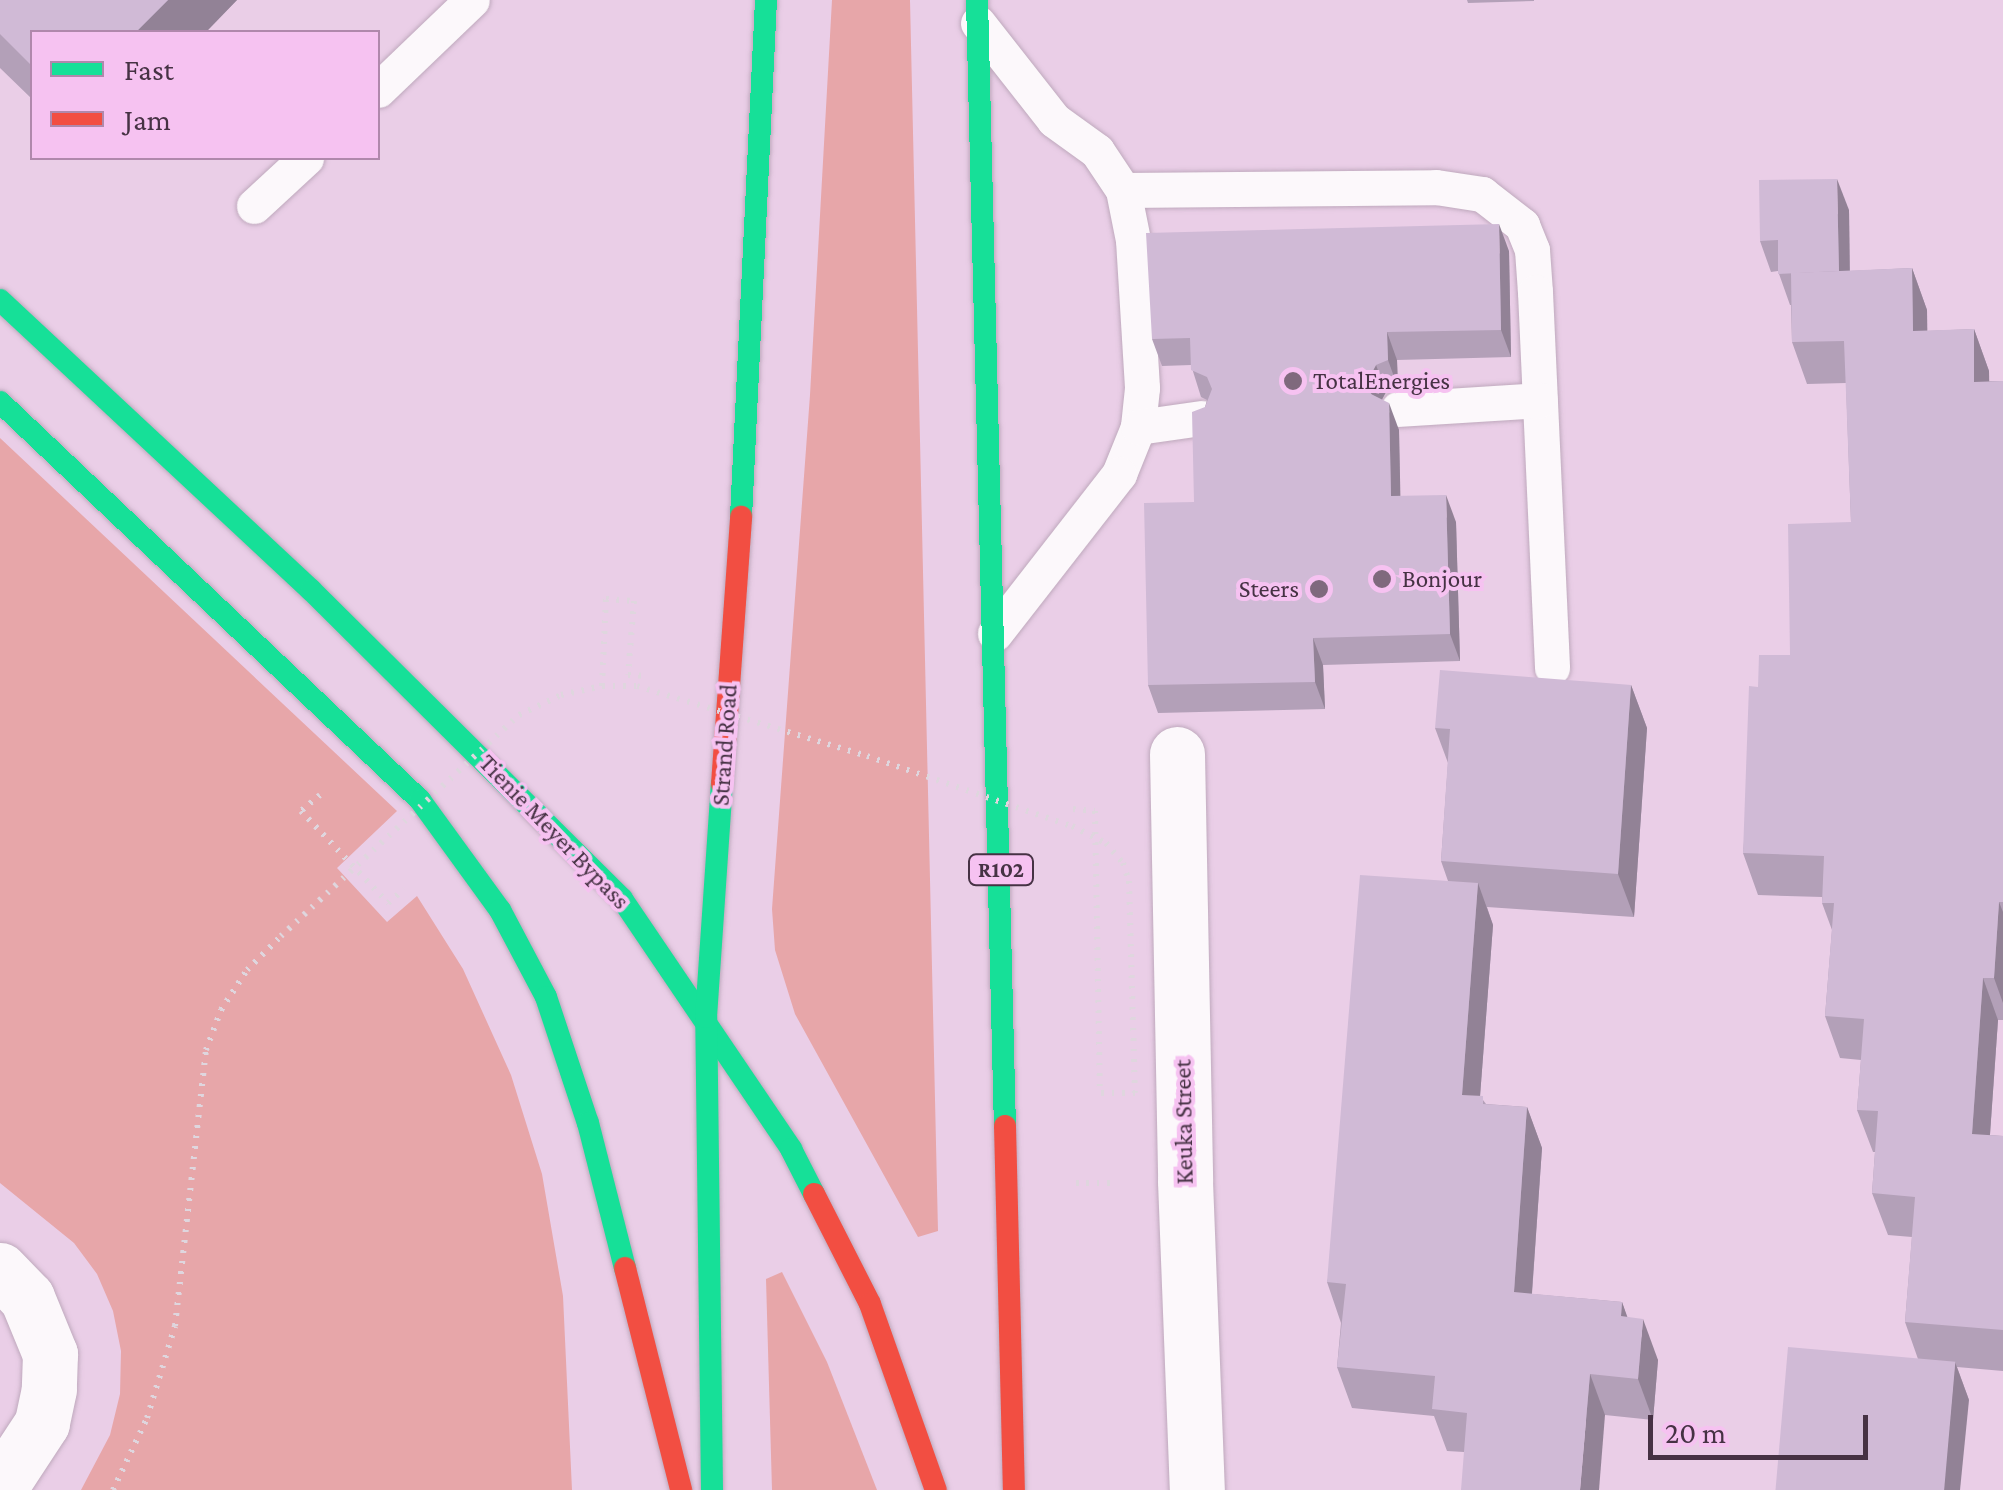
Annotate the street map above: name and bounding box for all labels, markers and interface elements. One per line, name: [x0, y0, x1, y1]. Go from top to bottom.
legend: [30, 30, 380, 160]
text: Fast: [124, 53, 174, 86]
text: Jam: [124, 103, 171, 136]
place label: TotalEnergies: [1313, 366, 1450, 396]
marker: TotalEnergies: [1282, 370, 1304, 392]
place label: Bonjour: [1402, 564, 1482, 594]
marker: Bonjour: [1371, 568, 1393, 590]
place label: Steers: [1239, 574, 1299, 604]
marker: Steers: [1308, 578, 1330, 600]
street label: Strand Road: [706, 683, 744, 807]
street label: Tienie Meyer Bypass: [472, 748, 636, 916]
road number: R102: [966, 853, 1036, 887]
street label: Keuka Street: [1168, 1059, 1200, 1185]
scale bar: [1653, 1395, 1873, 1457]
text: 20 m: [1665, 1416, 1726, 1449]

